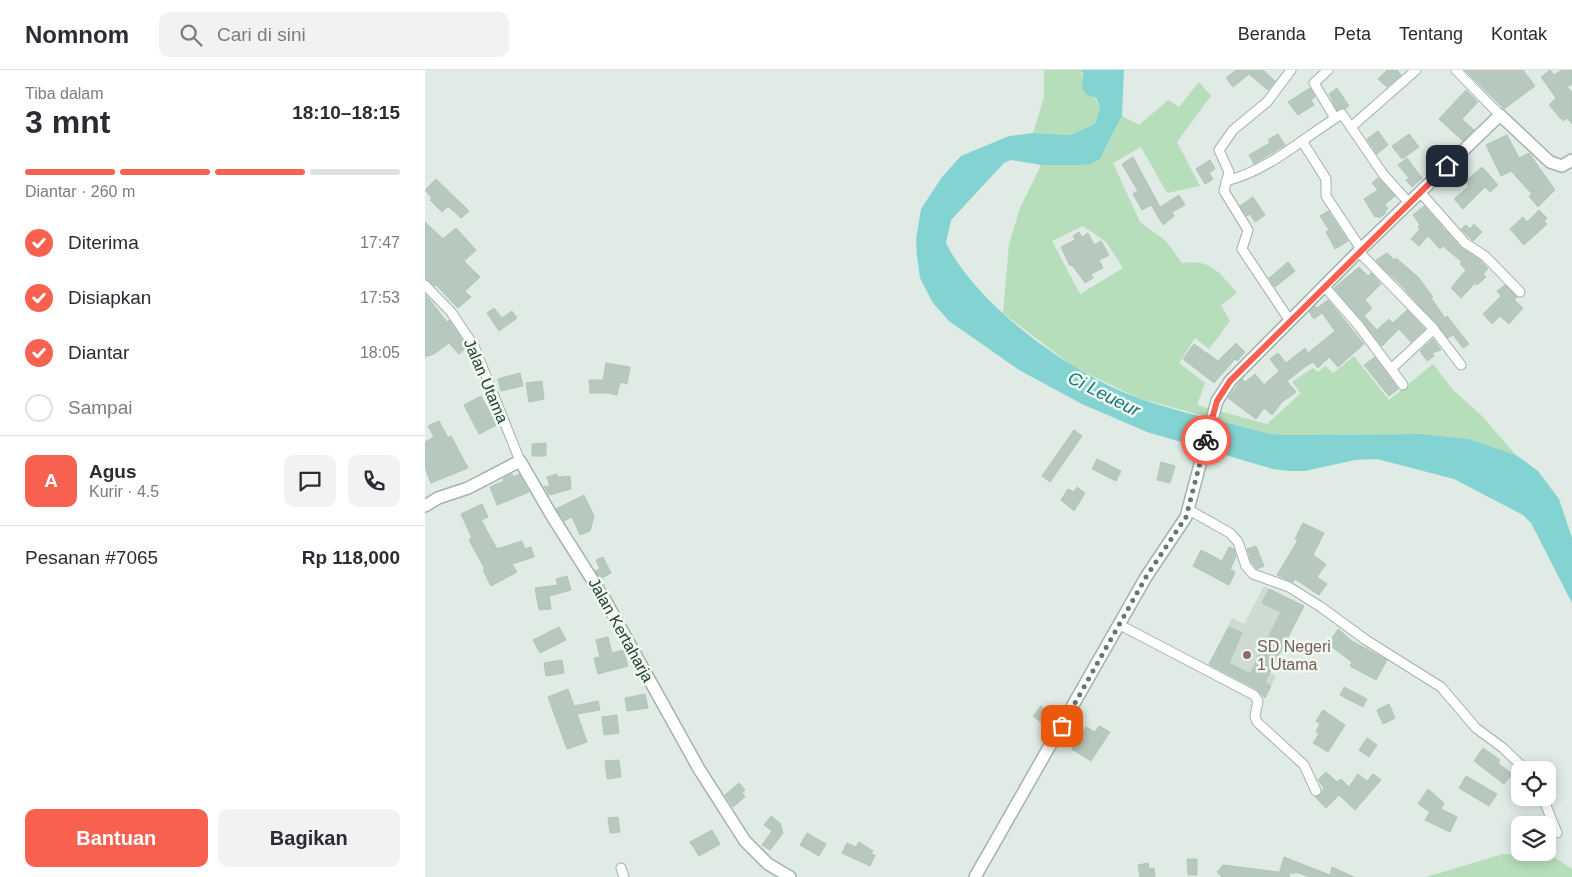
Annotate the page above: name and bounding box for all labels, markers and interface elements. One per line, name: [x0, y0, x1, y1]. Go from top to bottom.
search box: [159, 12, 509, 57]
text: Nomnom: [25, 21, 129, 48]
icon: search: [177, 21, 205, 49]
text: Cari di sini: [217, 24, 306, 45]
text: Beranda: [1238, 24, 1306, 44]
text: Peta: [1334, 24, 1371, 44]
text: Tentang: [1399, 24, 1463, 44]
text: Kontak: [1491, 24, 1547, 44]
text: Tiba dalam: [25, 85, 104, 102]
text: 18:10–18:15: [292, 102, 400, 123]
text: 3 mnt: [25, 104, 110, 140]
pin: [1426, 145, 1468, 187]
icon: home: [1433, 152, 1461, 180]
text: Diantar · 260 m: [25, 183, 135, 200]
icon: check: [25, 229, 53, 257]
text: Diterima: [68, 232, 139, 253]
text: 17:47: [360, 234, 400, 251]
icon: check: [25, 284, 53, 312]
text: Disiapkan: [68, 287, 151, 308]
text: 17:53: [360, 289, 400, 306]
street label: Jalan Utama: [461, 336, 511, 426]
icon: check: [25, 339, 53, 367]
text: Diantar: [68, 342, 129, 363]
text: 18:05: [360, 344, 400, 361]
water label: Ci Leueur: [1065, 367, 1144, 421]
text: Sampai: [68, 397, 132, 418]
courier: [1181, 415, 1231, 465]
icon: bike: [1192, 426, 1220, 454]
button: chat: [284, 455, 336, 507]
button: phone: [348, 455, 400, 507]
text: Agus: [89, 461, 137, 482]
text: A: [44, 470, 58, 491]
text: Kurir · 4.5: [89, 483, 159, 500]
text: Pesanan #7065: [25, 547, 158, 568]
text: Rp 118,000: [302, 547, 400, 568]
street label: Jalan Kertaharja: [585, 575, 657, 685]
place label: SD Negeri 1 Utama: [1257, 638, 1331, 673]
marker: SD Negeri 1 Utama: [1241, 649, 1253, 661]
pin: [1041, 705, 1083, 747]
icon: bag: [1048, 712, 1076, 740]
map controls: [1511, 761, 1556, 861]
button: locate: [1511, 761, 1556, 806]
button: Bantuan: [25, 809, 208, 867]
button: Bagikan: [218, 809, 400, 867]
button: layers: [1511, 816, 1556, 861]

